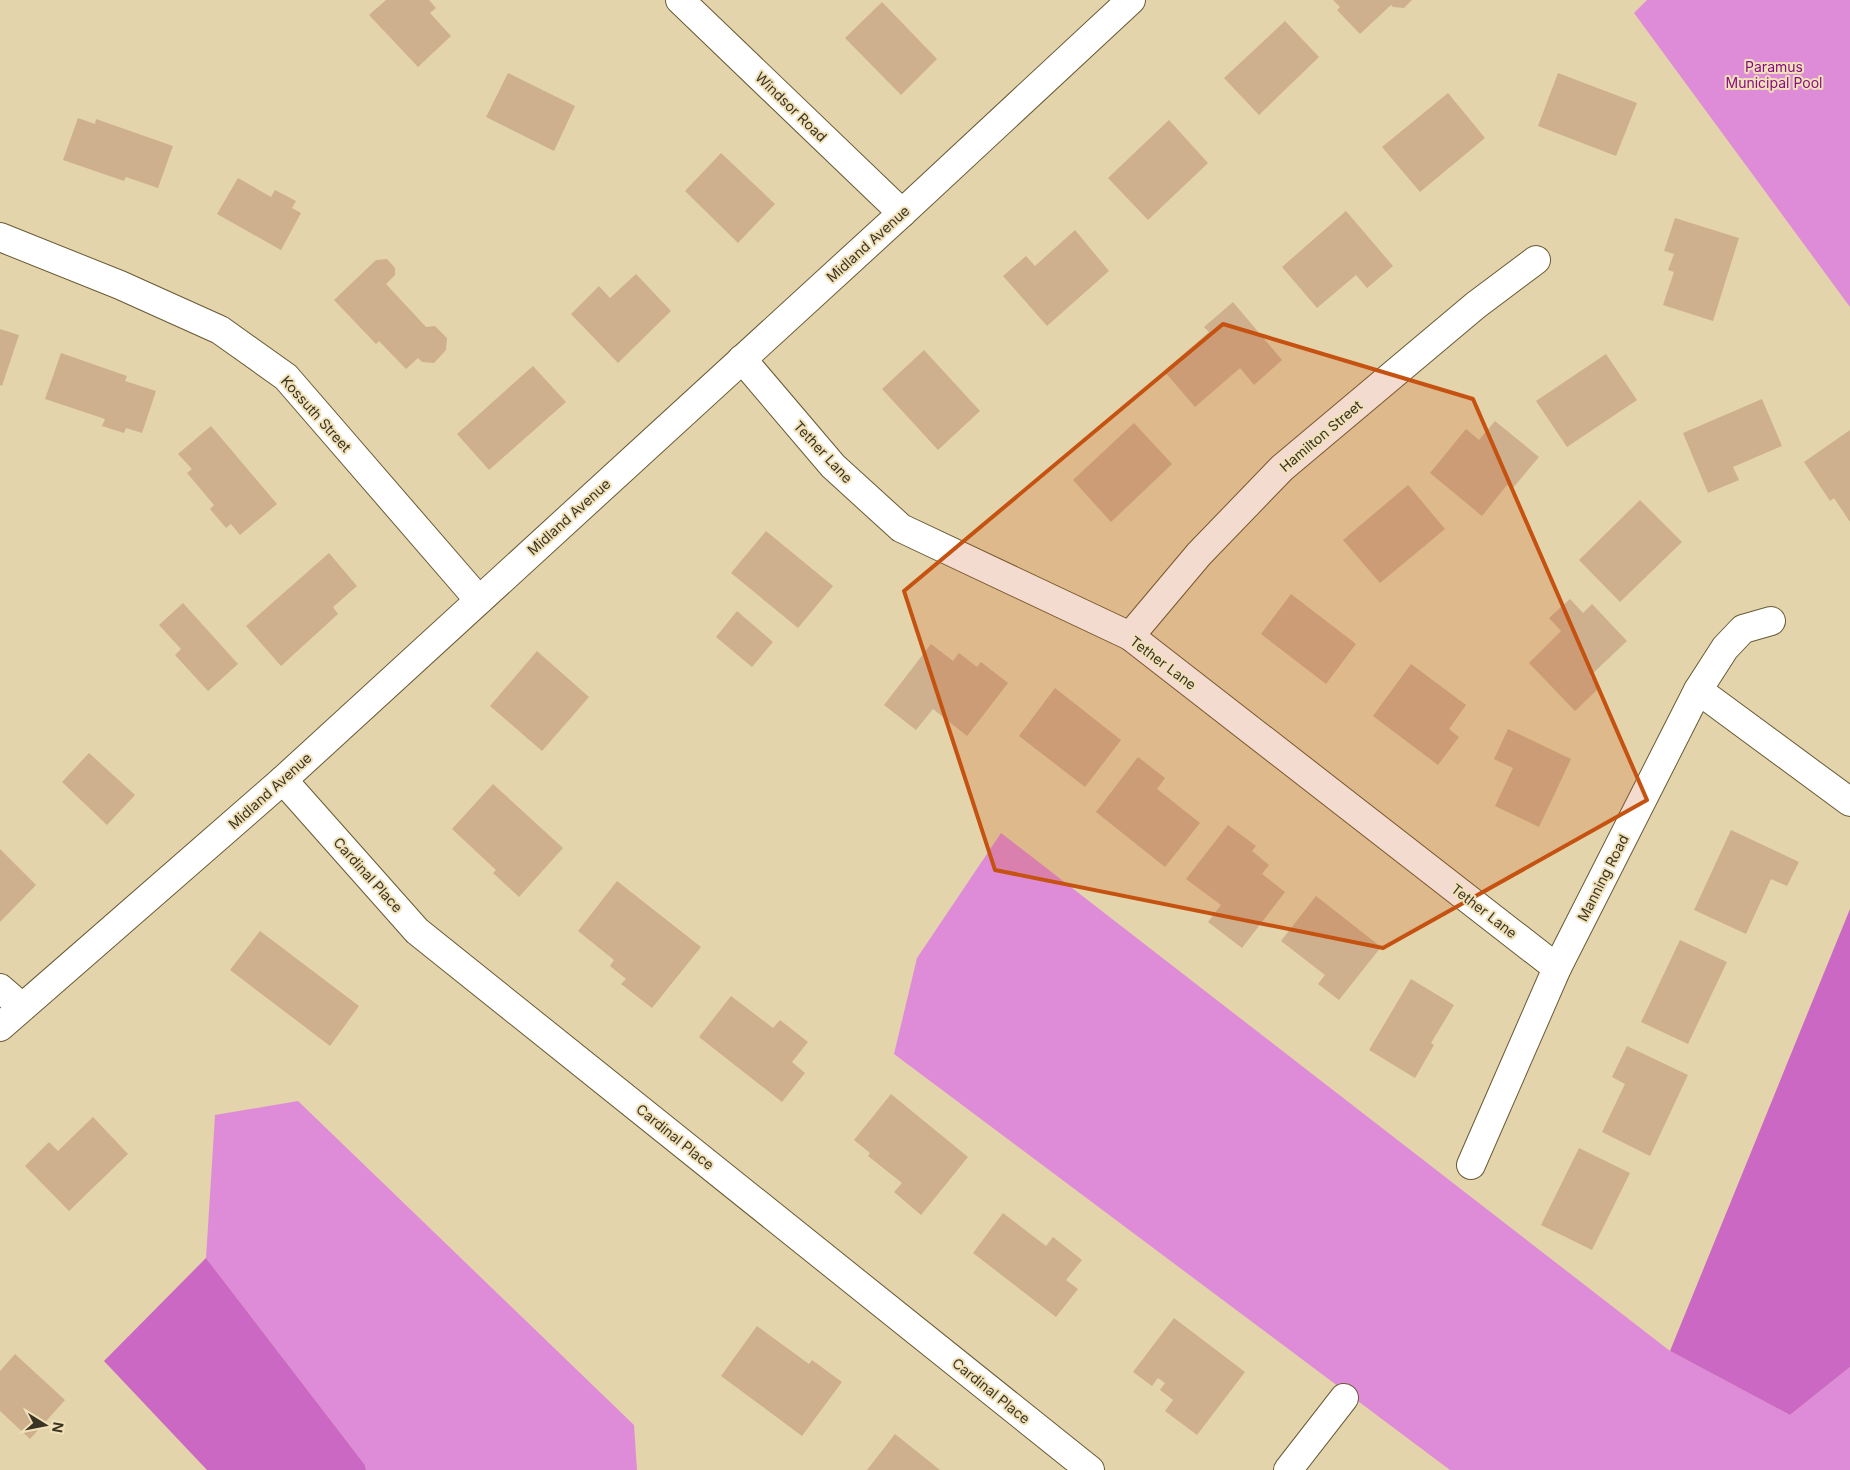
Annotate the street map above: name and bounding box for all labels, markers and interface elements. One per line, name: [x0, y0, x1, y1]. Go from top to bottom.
park label: Paramus Municipal Pool: [1726, 58, 1822, 91]
street label: Windsor Road: [752, 68, 831, 145]
street label: Midland Avenue: [823, 202, 913, 285]
street label: Kossuth Street: [278, 372, 355, 456]
street label: Hamilton Street: [1276, 396, 1366, 475]
street label: Tether Lane: [790, 417, 856, 486]
street label: Midland Avenue: [524, 475, 614, 558]
street label: Tether Lane: [1127, 632, 1200, 693]
street label: Midland Avenue: [225, 749, 315, 832]
street label: Manning Road: [1573, 832, 1632, 924]
street label: Cardinal Place: [330, 834, 406, 916]
street label: Tether Lane: [1448, 880, 1520, 941]
street label: Cardinal Place: [633, 1100, 718, 1173]
street label: Cardinal Place: [949, 1354, 1034, 1427]
north arrow: [20, 1400, 70, 1450]
text: N: [49, 1421, 68, 1434]

